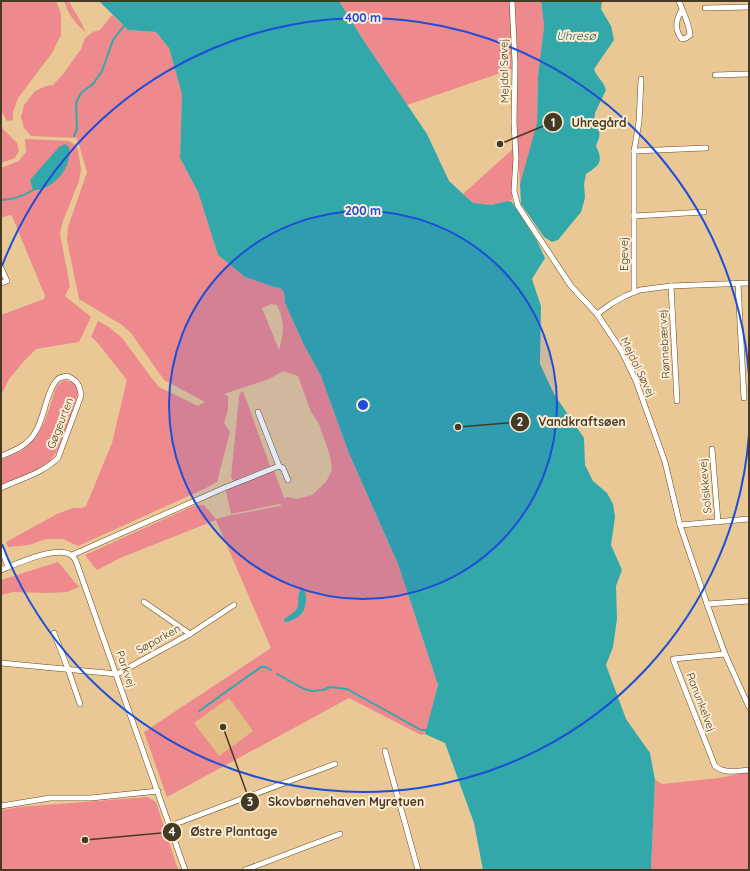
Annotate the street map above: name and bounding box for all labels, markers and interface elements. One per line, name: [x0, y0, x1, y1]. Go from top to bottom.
text: 400 m: [345, 10, 381, 25]
water label: Uhresø: [556, 28, 597, 43]
street label: Mejdal Søvej: [496, 38, 512, 104]
callout: Uhregård: [543, 110, 634, 134]
text: 1: [551, 115, 555, 130]
text: Uhregård: [571, 115, 627, 130]
text: 200 m: [345, 203, 381, 218]
street label: Egevej: [617, 237, 631, 271]
street label: Rønnebærvej: [655, 309, 673, 379]
street label: Mejdal Søvej: [617, 335, 659, 399]
street label: Gøgeurten: [44, 395, 76, 451]
centre of rings: [356, 398, 370, 412]
callout: Vandkraftsøen: [510, 410, 633, 434]
text: 2: [517, 414, 524, 429]
text: Vandkraftsøen: [538, 414, 626, 429]
street label: Solsikkevej: [696, 458, 714, 514]
street label: Søparken: [133, 621, 183, 657]
street label: Parkvej: [113, 649, 139, 689]
street label: Ranunkelvej: [683, 670, 719, 734]
callout: Skovbørnehaven Myretuen: [240, 790, 432, 814]
text: 3: [247, 794, 253, 809]
text: Skovbørnehaven Myretuen: [268, 794, 424, 809]
callout: Østre Plantage: [162, 820, 285, 844]
text: 4: [168, 824, 176, 839]
text: Østre Plantage: [190, 824, 278, 839]

